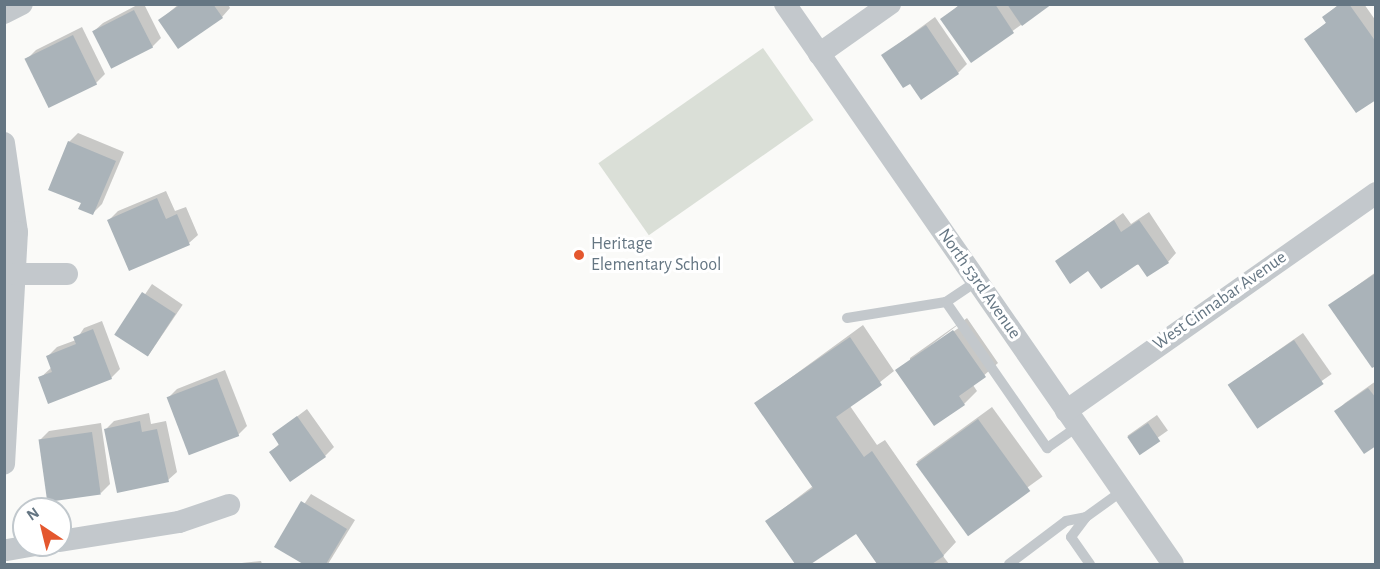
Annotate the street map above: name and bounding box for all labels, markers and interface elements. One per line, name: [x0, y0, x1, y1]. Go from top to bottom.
street label: North 53rd Avenue: [933, 225, 1025, 343]
place label: Heritage Elementary School: [591, 234, 721, 276]
street label: West Cinnabar Avenue: [1149, 247, 1291, 355]
marker: Heritage Elementary School: [572, 248, 586, 262]
north arrow: [12, 497, 72, 557]
text: N: [24, 504, 42, 524]

